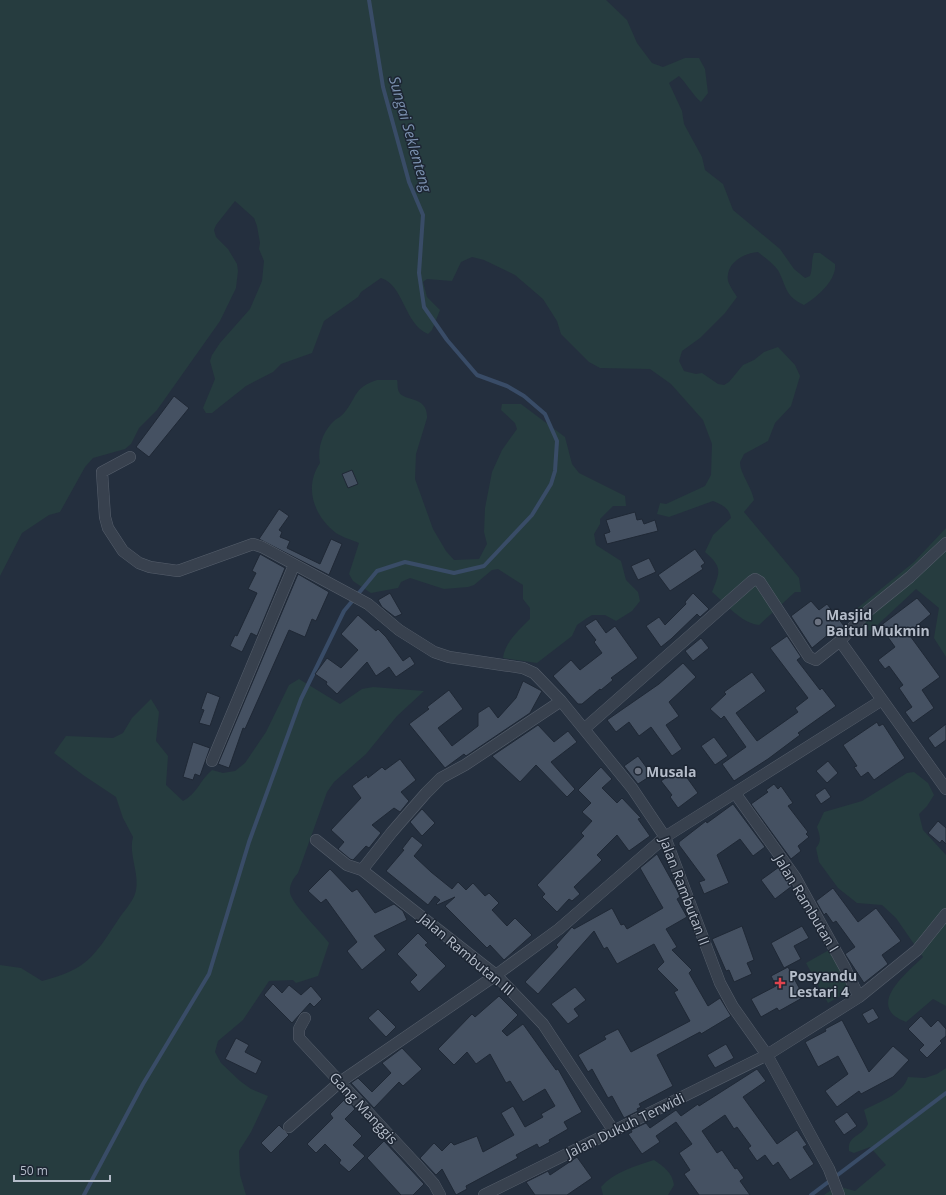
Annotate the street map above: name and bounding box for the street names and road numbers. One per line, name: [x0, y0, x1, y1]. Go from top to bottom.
street label: Jalan Rambutan II: [655, 832, 714, 948]
street label: Jalan Rambutan I: [769, 849, 844, 955]
street label: Jalan Rambutan III: [414, 907, 518, 999]
street label: Gang Manggis: [326, 1068, 403, 1148]
street label: Jalan Dukuh Terwidi: [561, 1088, 687, 1163]

